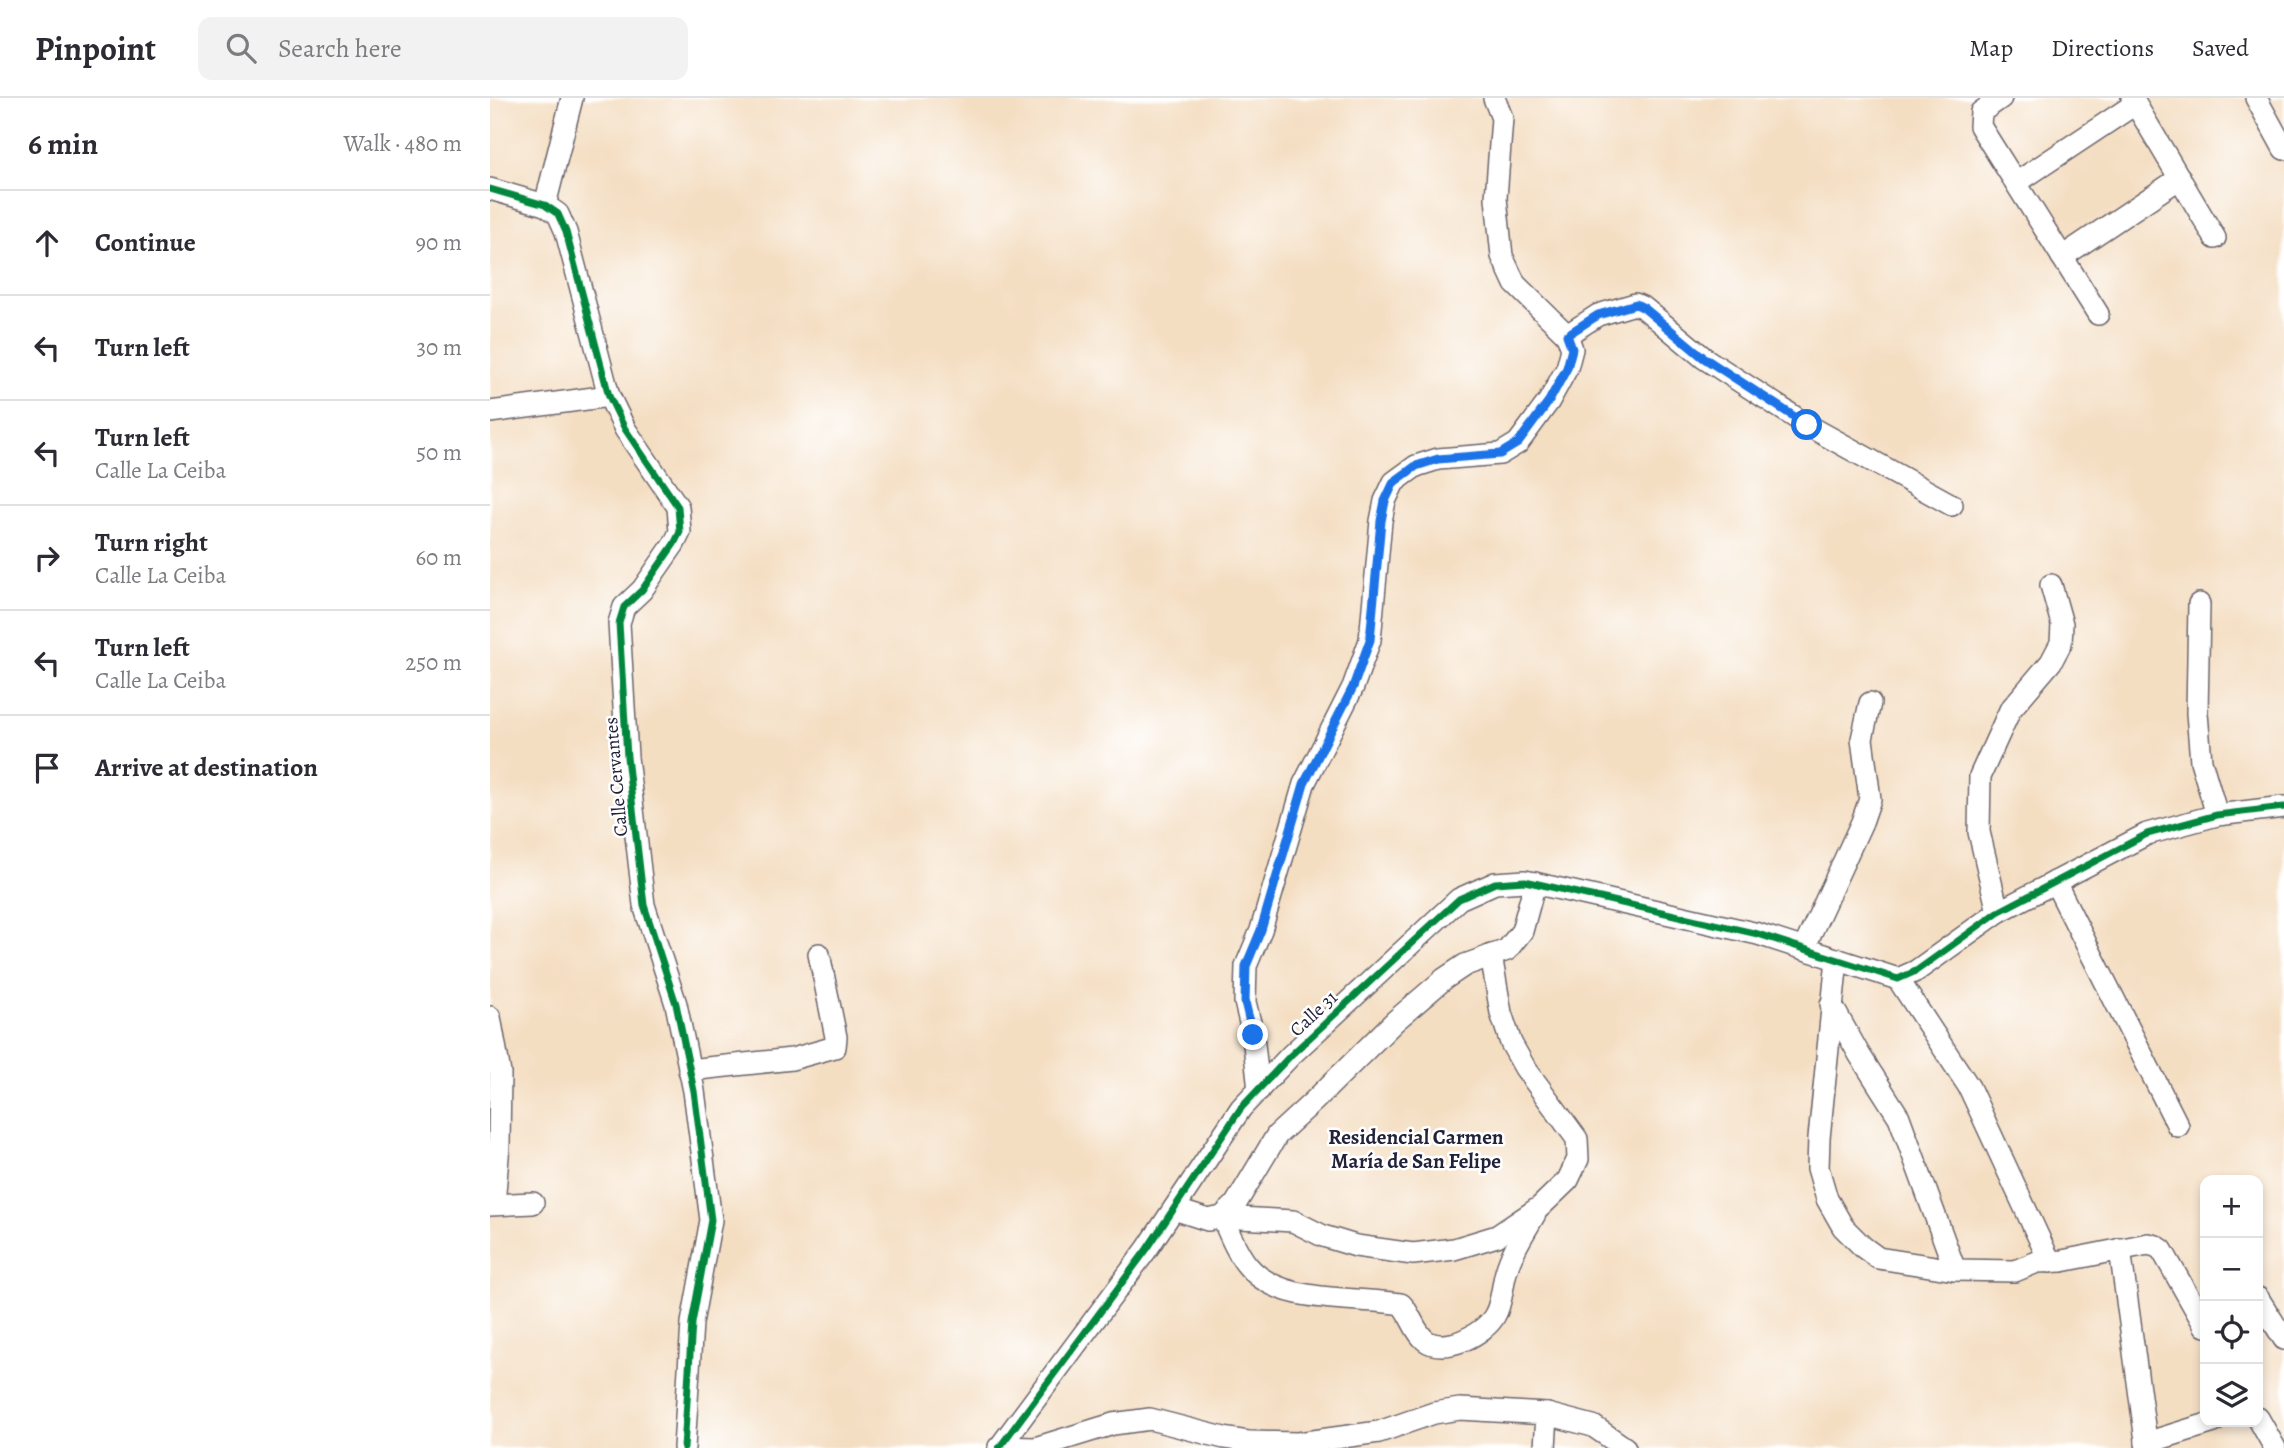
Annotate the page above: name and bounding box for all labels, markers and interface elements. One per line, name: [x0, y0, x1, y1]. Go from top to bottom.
search box: [198, 17, 688, 80]
text: Pinpoint: [35, 26, 156, 71]
icon: search: [222, 29, 260, 67]
text: Search here: [278, 31, 402, 66]
text: Map: [1969, 32, 2013, 64]
text: Directions: [2051, 32, 2154, 64]
text: Saved: [2192, 32, 2249, 64]
text: 6 min: [28, 124, 98, 164]
text: Walk · 480 m: [343, 128, 462, 159]
icon: ahead: [28, 224, 66, 262]
text: Continue: [95, 225, 196, 260]
text: 90 m: [416, 227, 462, 258]
icon: left: [28, 329, 66, 367]
text: Turn left: [95, 330, 190, 365]
text: 30 m: [416, 332, 462, 363]
route start: [1791, 409, 1822, 440]
text: Turn left: [95, 420, 190, 455]
icon: left: [28, 434, 66, 472]
text: 50 m: [416, 437, 462, 468]
text: Calle La Ceiba: [95, 455, 226, 486]
text: Turn right: [95, 525, 208, 560]
icon: right: [28, 539, 66, 577]
text: 60 m: [415, 542, 462, 573]
text: Calle La Ceiba: [95, 560, 226, 591]
text: Turn left: [95, 630, 190, 665]
icon: left: [28, 644, 66, 682]
text: 250 m: [405, 647, 462, 678]
text: Calle La Ceiba: [95, 665, 226, 696]
street label: Calle Cervantes: [598, 716, 634, 838]
icon: arrive: [28, 749, 66, 787]
text: Arrive at destination: [95, 750, 318, 785]
street label: Calle 31: [1284, 985, 1344, 1043]
route end: [1237, 1019, 1268, 1050]
district label: Residencial Carmen María de San Felipe: [1328, 1123, 1504, 1175]
map controls: [2200, 1175, 2263, 1427]
button: +: [2200, 1175, 2263, 1238]
button: −: [2200, 1238, 2263, 1301]
button: locate: [2200, 1301, 2263, 1364]
button: layers: [2200, 1364, 2263, 1427]

